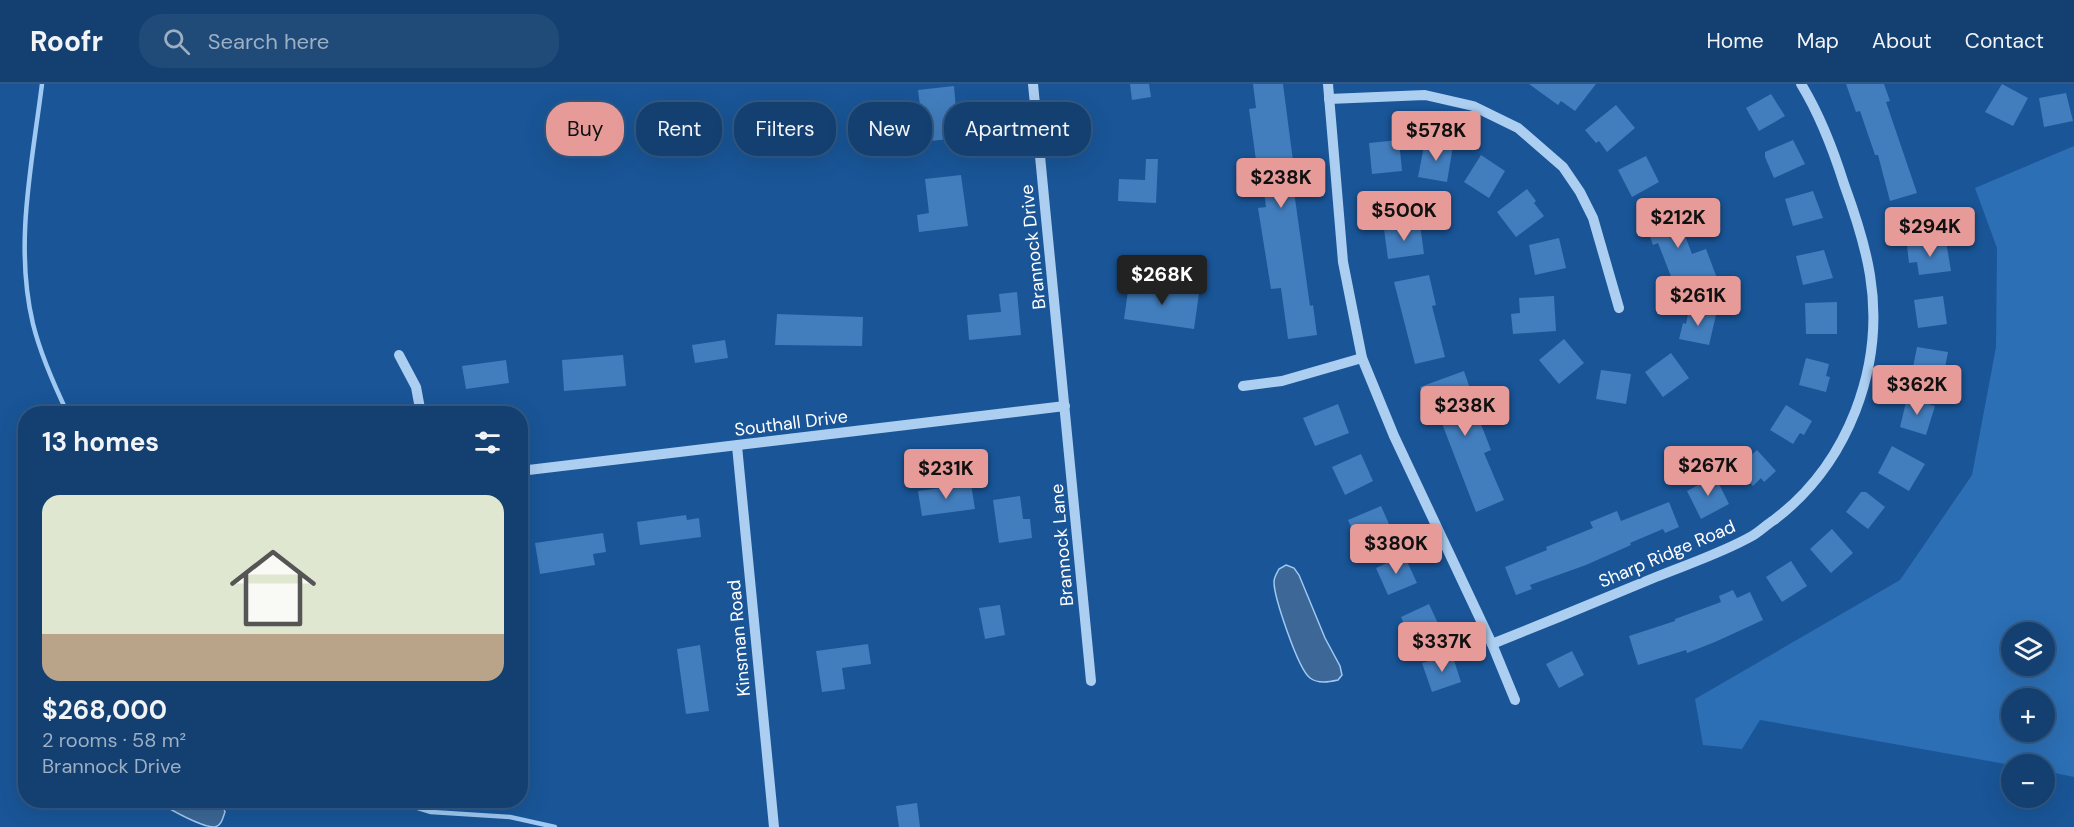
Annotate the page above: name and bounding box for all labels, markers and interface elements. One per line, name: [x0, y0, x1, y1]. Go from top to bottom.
search box: [139, 14, 559, 68]
text: Roofr: [30, 23, 103, 60]
icon: search: [160, 25, 193, 58]
text: Search here: [208, 27, 329, 56]
text: Home: [1706, 27, 1764, 55]
text: Map: [1797, 27, 1839, 55]
text: About: [1872, 27, 1932, 55]
text: Contact: [1965, 27, 2044, 55]
chip: Buy: [546, 102, 624, 156]
chip: Rent: [636, 102, 722, 156]
chip: Filters: [734, 102, 836, 156]
chip: New: [848, 102, 932, 156]
chip: Apartment: [944, 102, 1091, 156]
pin: $578K: [1394, 111, 1478, 162]
text: $578K: [1406, 117, 1466, 143]
pin: $238K: [1239, 158, 1323, 209]
text: $238K: [1250, 164, 1312, 190]
street label: Brannock Drive: [1015, 183, 1051, 311]
pin: $500K: [1362, 191, 1446, 242]
text: $500K: [1371, 197, 1437, 223]
pin: $212K: [1636, 198, 1720, 249]
text: $212K: [1650, 204, 1706, 230]
pin: $294K: [1888, 207, 1972, 258]
text: $294K: [1899, 213, 1961, 239]
pin: $268K: [1120, 255, 1204, 306]
text: $268K: [1131, 261, 1193, 287]
pin: $261K: [1656, 276, 1740, 327]
text: $261K: [1670, 282, 1726, 308]
pin: $362K: [1875, 365, 1959, 416]
text: $362K: [1886, 371, 1948, 397]
pin: $238K: [1423, 386, 1507, 437]
text: $238K: [1434, 392, 1496, 418]
street label: Southall Drive: [733, 404, 849, 442]
text: 13 homes: [42, 425, 159, 459]
icon: filters: [471, 426, 504, 459]
pin: $267K: [1666, 446, 1750, 497]
pin: $231K: [904, 449, 988, 500]
text: $267K: [1678, 452, 1738, 478]
text: $231K: [918, 455, 974, 481]
street label: Brannock Lane: [1045, 483, 1079, 607]
street label: Sharp Ridge Road: [1595, 514, 1739, 594]
pin: $380K: [1354, 524, 1438, 575]
text: $380K: [1364, 530, 1428, 556]
icon: home: [219, 534, 327, 642]
street label: Kinsman Road: [722, 579, 756, 697]
pin: $337K: [1400, 622, 1484, 673]
map controls: [2001, 622, 2055, 808]
button: layers: [2001, 622, 2055, 676]
text: $337K: [1412, 628, 1472, 654]
button: +: [2001, 688, 2055, 742]
text: $268,000: [42, 693, 167, 727]
text: 2 rooms · 58 m²: [42, 727, 186, 753]
text: Brannock Drive: [42, 753, 181, 779]
button: −: [2001, 754, 2055, 808]

